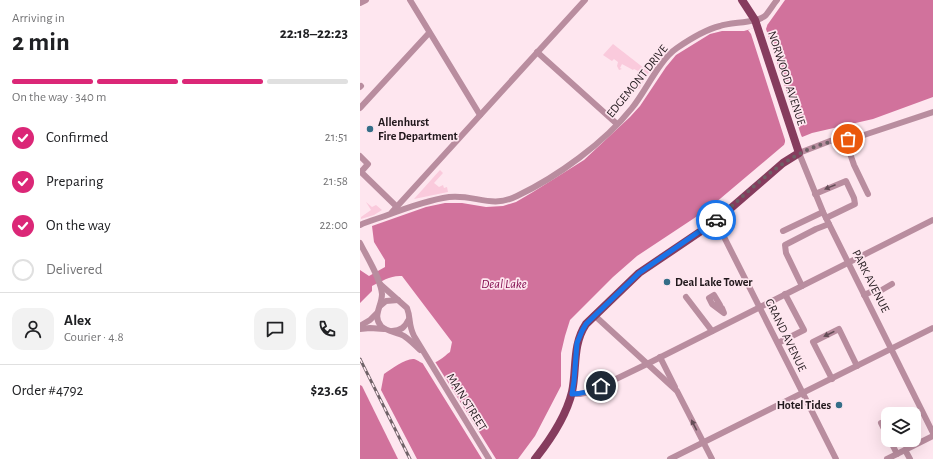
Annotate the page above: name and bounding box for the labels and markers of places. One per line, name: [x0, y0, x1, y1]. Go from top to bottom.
place label: Allenhurst Fire Department: [378, 116, 458, 142]
pin: [831, 122, 865, 156]
marker: Allenhurst Fire Department: [365, 124, 375, 134]
place label: Deal Lake Tower: [675, 276, 753, 288]
marker: Deal Lake Tower: [662, 277, 672, 287]
pin: [584, 369, 618, 403]
place label: Hotel Tides: [777, 399, 831, 411]
marker: Hotel Tides: [834, 400, 844, 410]

